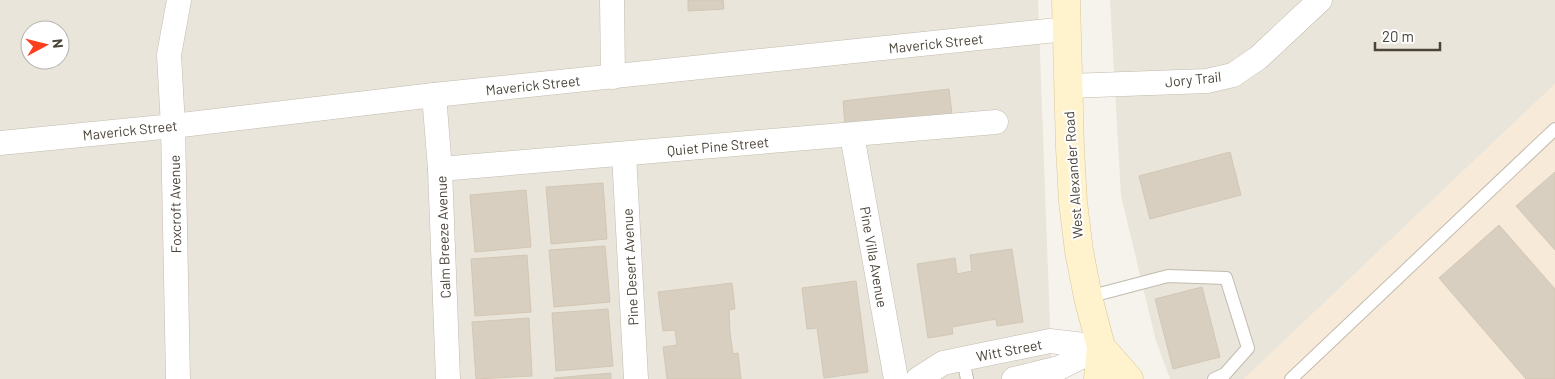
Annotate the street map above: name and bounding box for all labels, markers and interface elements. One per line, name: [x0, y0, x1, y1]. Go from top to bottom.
north arrow: [20, 20, 70, 70]
scale bar: [1375, 20, 1440, 52]
text: 20 m: [1382, 27, 1414, 45]
street label: Maverick Street: [888, 30, 984, 56]
text: N: [49, 38, 67, 49]
street label: Jory Trail: [1164, 68, 1222, 90]
street label: Maverick Street: [485, 72, 581, 98]
street label: West Alexander Road: [1060, 111, 1086, 239]
street label: Maverick Street: [82, 117, 178, 143]
street label: Quiet Pine Street: [666, 133, 770, 159]
street label: Foxcroft Avenue: [166, 155, 184, 253]
street label: Calm Breeze Avenue: [432, 175, 454, 299]
street label: Pine Villa Avenue: [857, 205, 891, 309]
street label: Pine Desert Avenue: [618, 208, 642, 326]
street label: Witt Street: [974, 335, 1044, 365]

